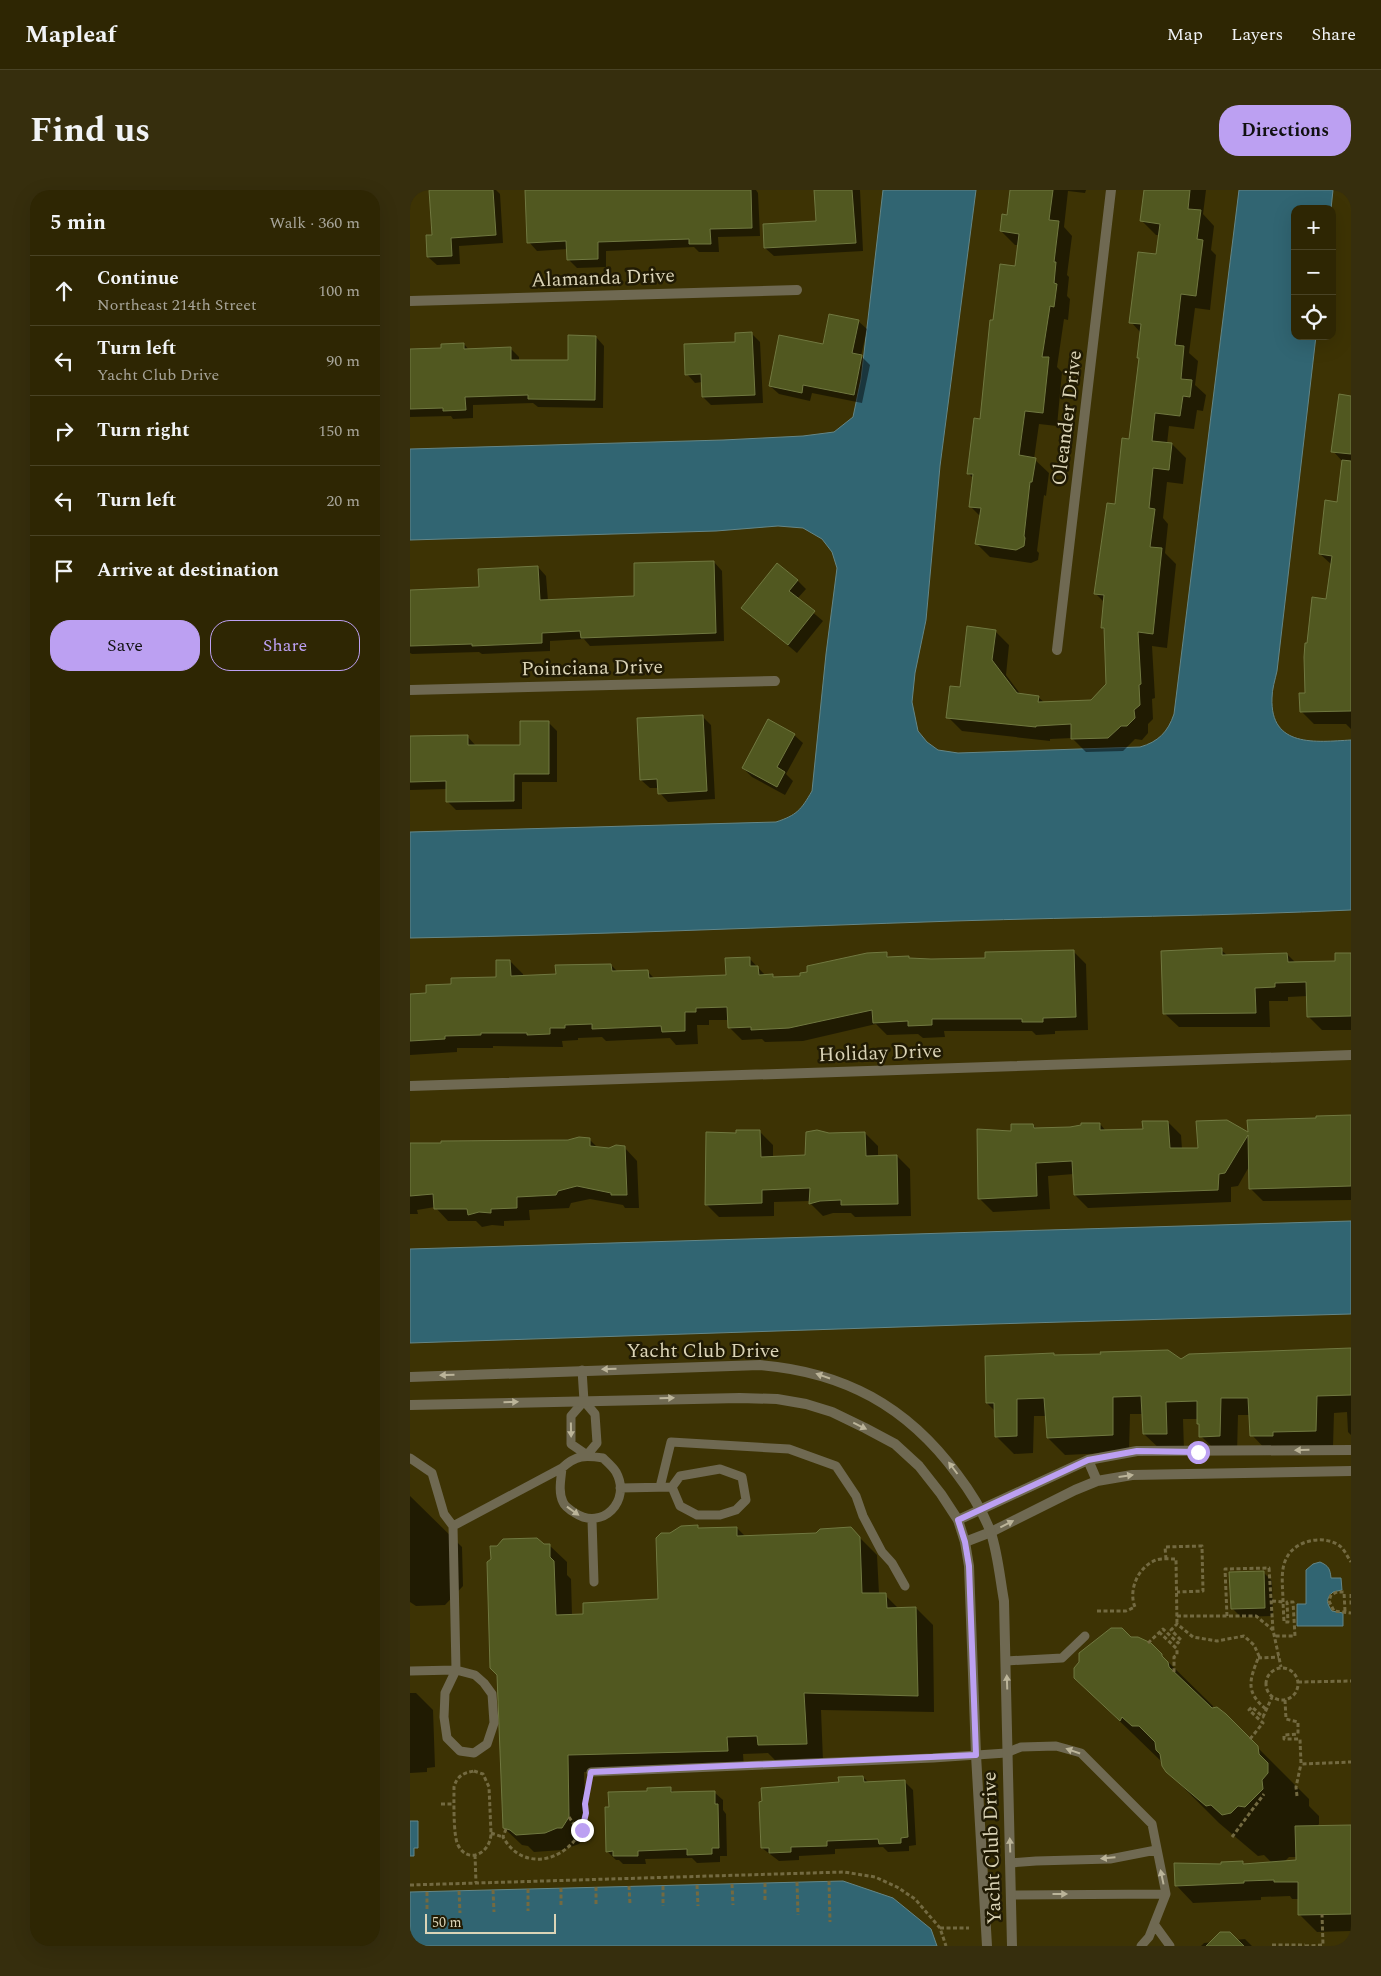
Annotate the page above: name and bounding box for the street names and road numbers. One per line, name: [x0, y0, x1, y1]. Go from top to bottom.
street label: Alamanda Drive: [531, 260, 675, 296]
street label: Oleander Drive: [1044, 349, 1090, 487]
street label: Poinciana Drive: [521, 652, 663, 684]
street label: Holiday Drive: [818, 1036, 942, 1070]
street label: Yacht Club Drive: [627, 1336, 779, 1366]
street label: Yacht Club Drive: [974, 1771, 1010, 1925]

